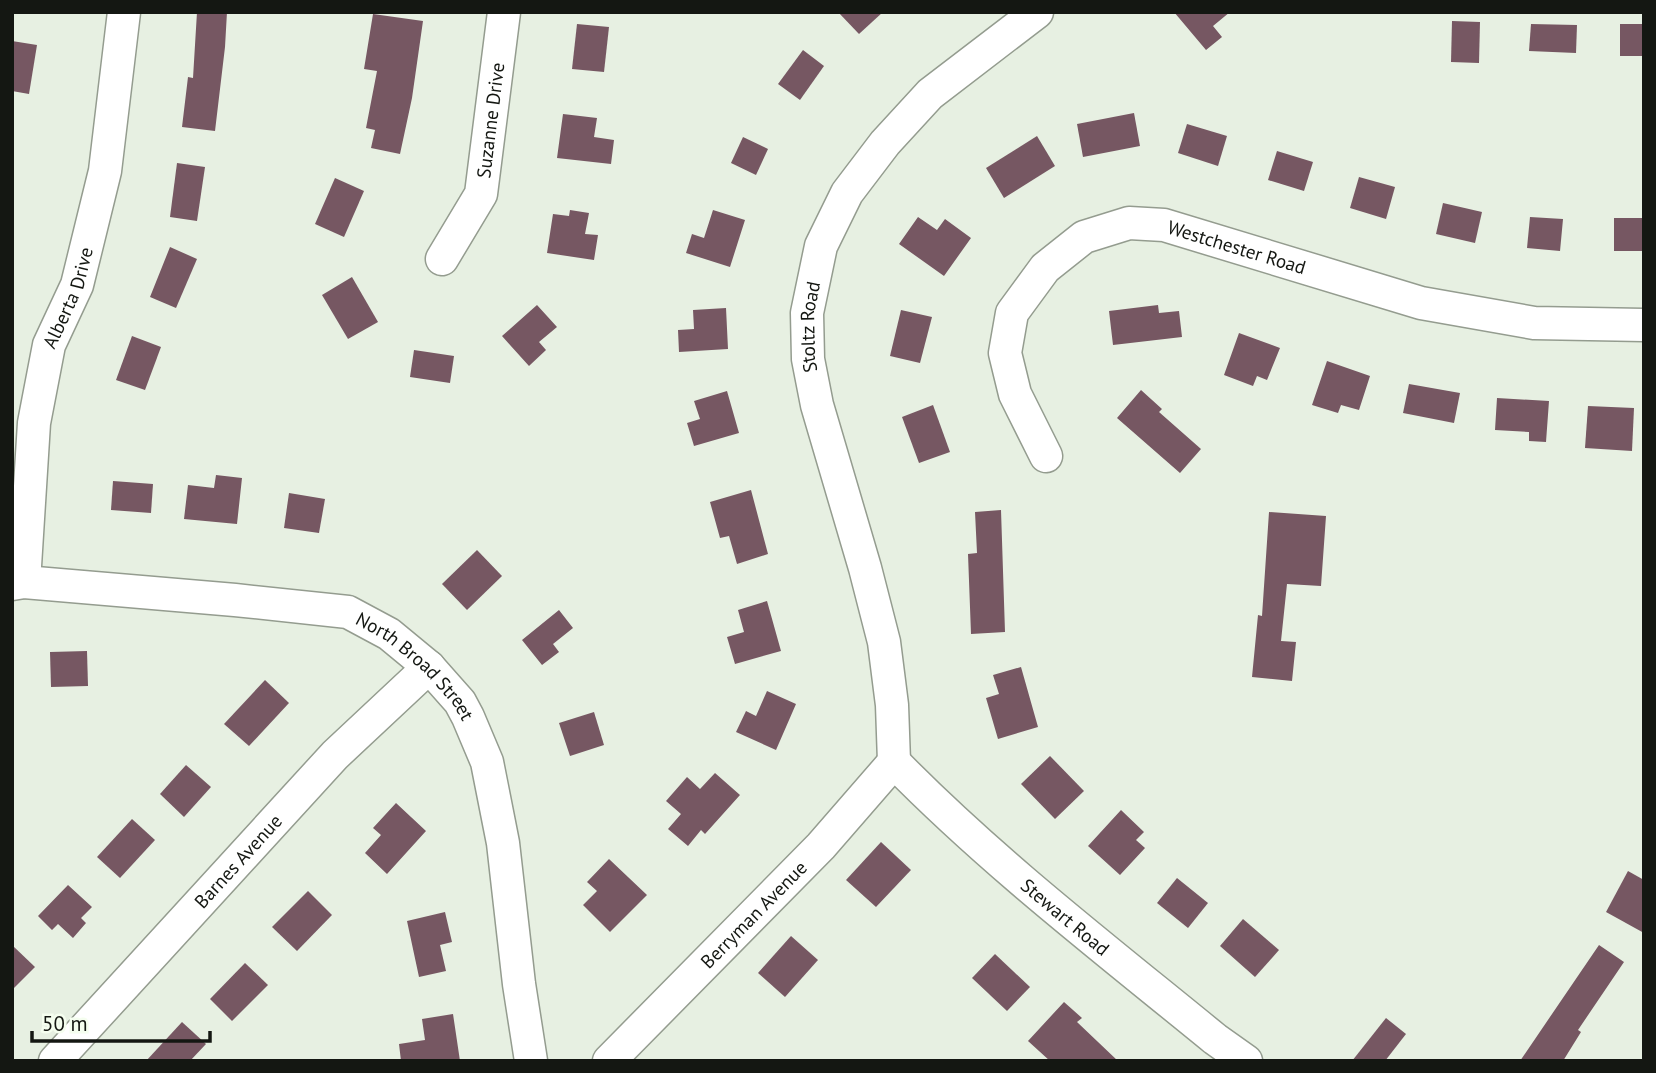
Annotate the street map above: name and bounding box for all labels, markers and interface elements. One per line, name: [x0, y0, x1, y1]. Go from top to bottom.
street label: Suzanne Drive: [471, 61, 510, 180]
street label: Westchester Road: [1165, 215, 1309, 279]
street label: Alberta Drive: [37, 245, 98, 352]
street label: Stoltz Road: [795, 279, 825, 375]
street label: North Broad Street: [352, 607, 480, 725]
street label: Barnes Avenue: [189, 809, 287, 913]
street label: Berryman Avenue: [695, 855, 812, 973]
street label: Stewart Road: [1016, 873, 1114, 961]
scale bar: [32, 1000, 210, 1044]
text: 50 m: [42, 1010, 88, 1037]

